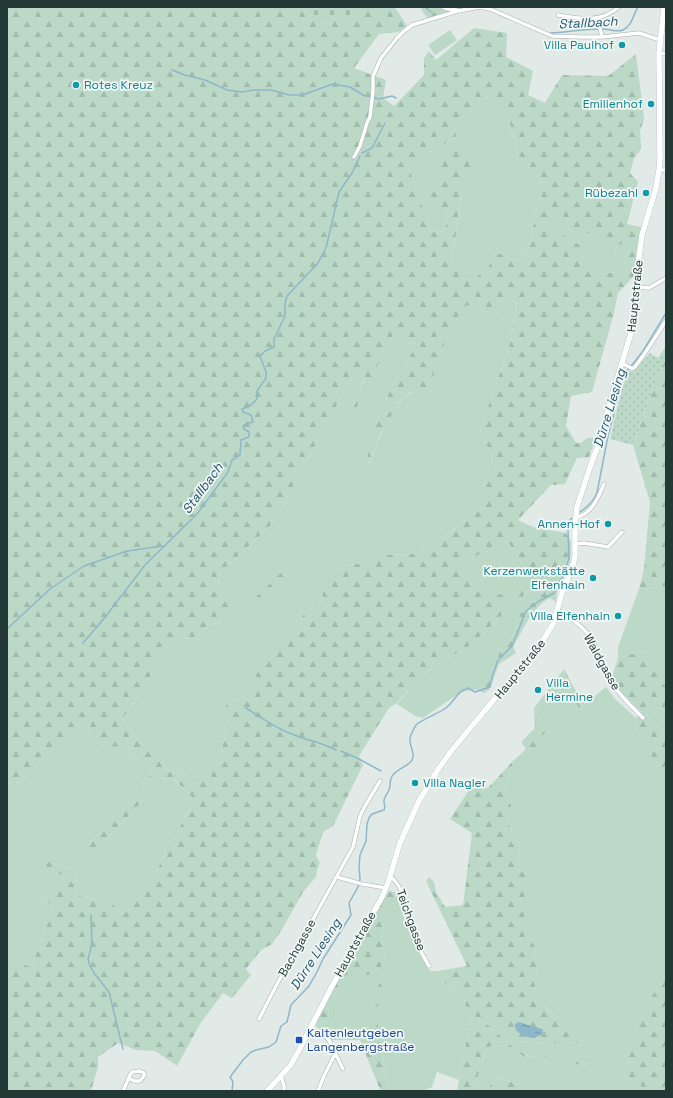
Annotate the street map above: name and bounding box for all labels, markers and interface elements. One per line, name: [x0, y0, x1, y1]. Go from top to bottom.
water label: Stallbach: [558, 12, 619, 33]
place label: Villa Paulhof: [544, 37, 614, 53]
marker: Villa Paulhof: [617, 40, 627, 50]
place label: Rotes Kreuz: [84, 77, 153, 93]
marker: Rotes Kreuz: [71, 80, 81, 90]
place label: Emilienhof: [583, 96, 643, 112]
marker: Emilienhof: [646, 99, 656, 109]
place label: Rübezahl: [585, 185, 638, 201]
marker: Rübezahl: [641, 188, 651, 198]
street label: Hauptstraße: [623, 259, 647, 333]
water label: Dürre Liesing: [589, 366, 630, 450]
water label: Stallbach: [178, 459, 227, 517]
place label: Annen-Hof: [537, 516, 600, 532]
marker: Annen-Hof: [603, 519, 613, 529]
place label: Kerzenwerkstätte Elfenhain: [483, 563, 585, 593]
marker: Kerzenwerkstätte Elfenhain: [588, 573, 598, 583]
place label: Villa Elfenhain: [530, 608, 610, 624]
marker: Villa Elfenhain: [613, 611, 623, 621]
street label: Waldgasse: [580, 631, 624, 693]
street label: Hauptstraße: [491, 636, 549, 702]
place label: Villa Hermine: [546, 675, 593, 705]
marker: Villa Hermine: [533, 685, 543, 695]
place label: Villa Nagler: [423, 775, 487, 791]
marker: Villa Nagler: [410, 778, 420, 788]
street label: Teichgasse: [392, 887, 430, 953]
street label: Hauptstraße: [330, 908, 380, 980]
water label: Dürre Liesing: [286, 915, 345, 993]
street label: Bachgasse: [275, 916, 319, 980]
place label: Kaltenleutgeben Langenbergstraße: [307, 1025, 414, 1055]
marker: Kaltenleutgeben Langenbergstraße: [294, 1035, 304, 1045]

